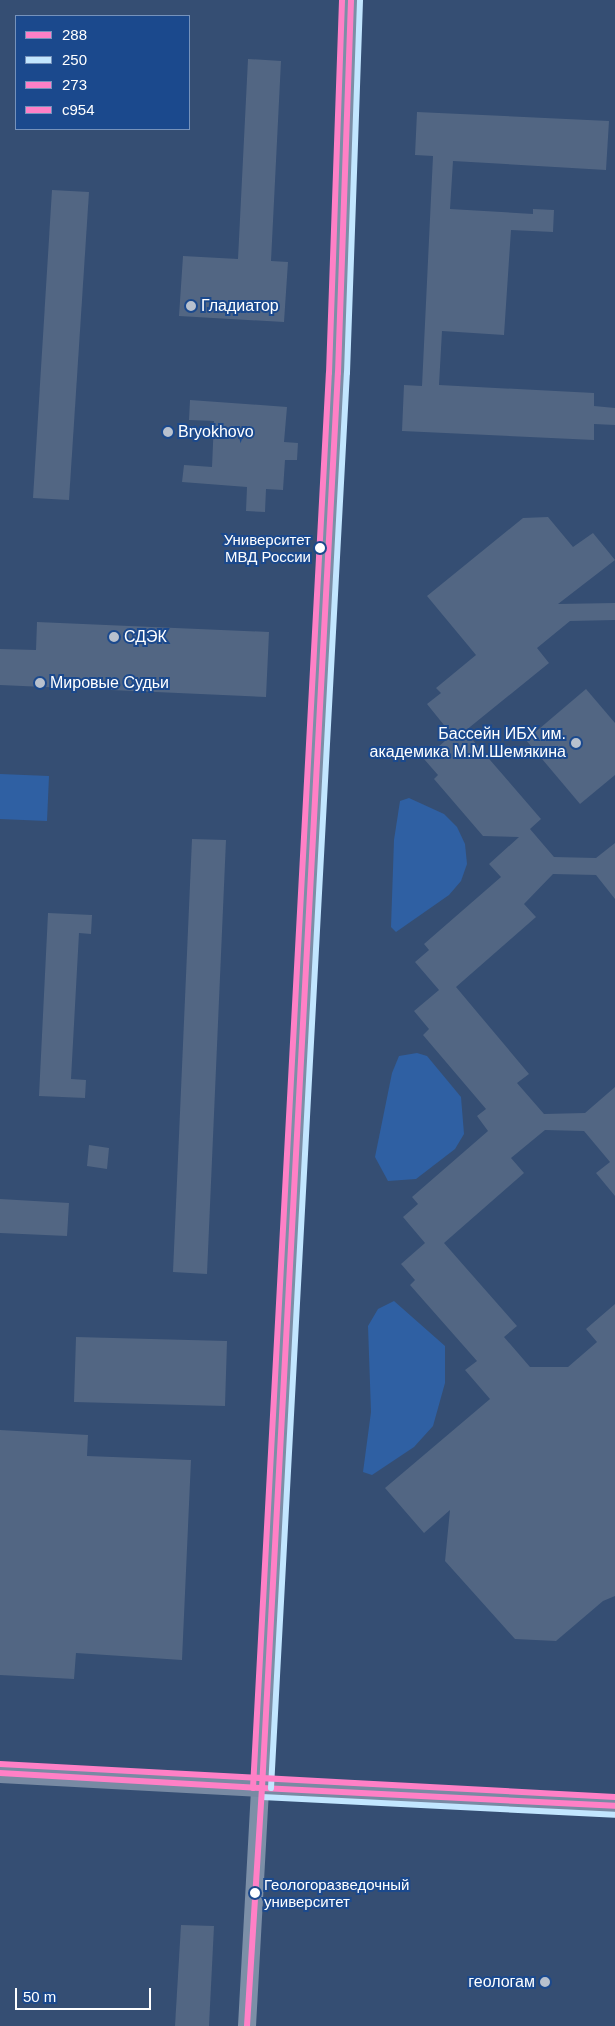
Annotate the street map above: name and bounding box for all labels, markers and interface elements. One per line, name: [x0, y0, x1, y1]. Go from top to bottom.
legend: [15, 15, 190, 130]
text: 288: [62, 26, 87, 43]
text: 250: [62, 51, 87, 68]
text: 273: [62, 76, 87, 93]
text: с954: [62, 101, 95, 118]
place label: Гладиатор: [201, 296, 279, 316]
marker: Гладиатор: [185, 300, 197, 312]
place label: Bryokhovo: [178, 422, 254, 442]
marker: Bryokhovo: [162, 426, 174, 438]
place label: Университет МВД России: [224, 530, 311, 565]
marker: Университет МВД России: [315, 543, 325, 553]
place label: СДЭК: [124, 627, 167, 647]
marker: СДЭК: [108, 631, 120, 643]
place label: Мировые Судьи: [50, 673, 169, 693]
marker: Мировые Судьи: [34, 677, 46, 689]
place label: Бассейн ИБХ им. академика М.М.Шемякина: [370, 724, 566, 762]
marker: Бассейн ИБХ им. академика М.М.Шемякина: [570, 737, 582, 749]
place label: Геологоразведочный университет: [264, 1875, 409, 1910]
marker: Геологоразведочный университет: [250, 1888, 260, 1898]
place label: геологам: [468, 1972, 535, 1992]
marker: геологам: [539, 1976, 551, 1988]
scale bar: [18, 1978, 154, 2010]
text: 50 m: [23, 1988, 56, 2005]

